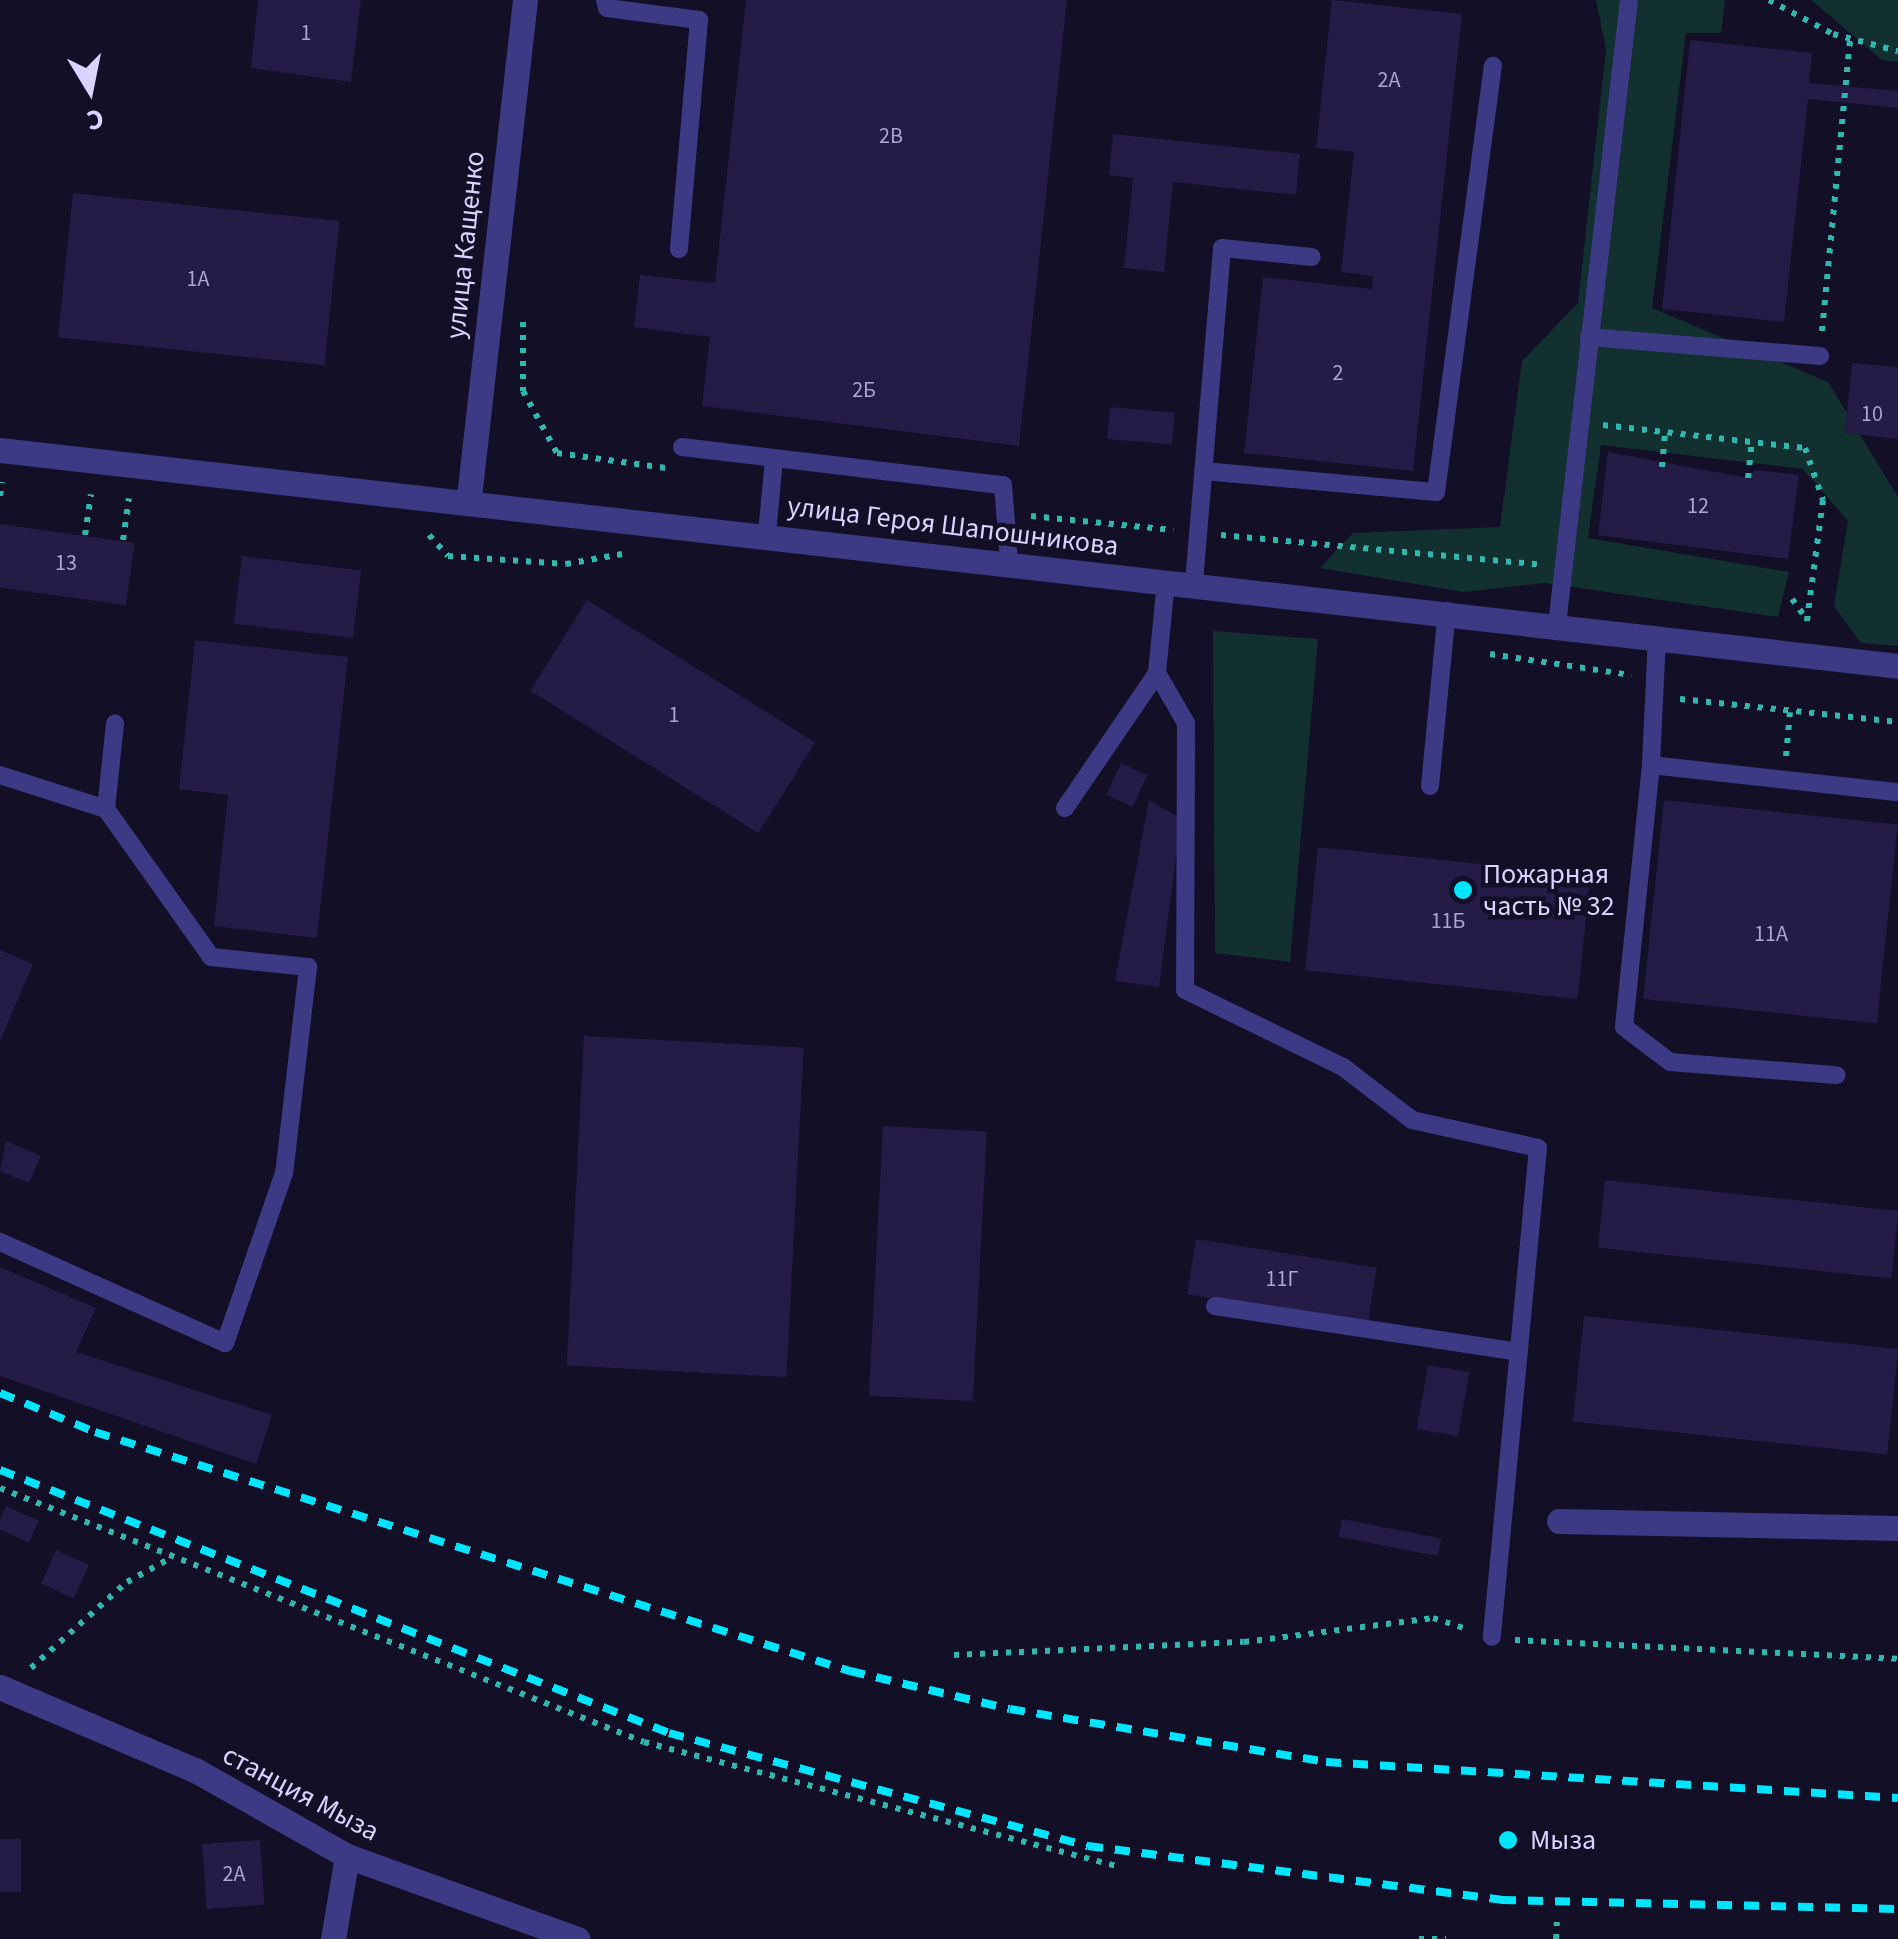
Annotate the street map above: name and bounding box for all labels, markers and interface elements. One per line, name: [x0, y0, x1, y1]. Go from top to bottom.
house number: 1: [301, 21, 311, 47]
north arrow: [40, 40, 140, 140]
house number: 2А: [1378, 68, 1400, 94]
text: С: [84, 98, 107, 141]
house number: 2В: [879, 124, 903, 150]
street label: улица Кащенко: [438, 149, 492, 341]
house number: 1А: [187, 267, 209, 293]
house number: 2: [1333, 361, 1343, 387]
house number: 2Б: [852, 378, 876, 404]
house number: 10: [1861, 402, 1883, 428]
street label: улица Героя Шапошникова: [786, 489, 1120, 563]
house number: 12: [1687, 494, 1709, 520]
house number: 13: [55, 551, 77, 577]
house number: 1: [669, 703, 679, 729]
place label: Пожарная часть № 32: [1483, 857, 1615, 923]
marker: Пожарная часть № 32: [1452, 879, 1474, 901]
house number: 11Б: [1431, 909, 1465, 935]
house number: 11А: [1754, 922, 1788, 948]
house number: 11Г: [1266, 1267, 1298, 1293]
street label: станция Мыза: [217, 1738, 385, 1848]
place label: Мыза: [1530, 1823, 1596, 1857]
marker: Мыза: [1495, 1827, 1521, 1853]
house number: 2А: [223, 1862, 245, 1888]

